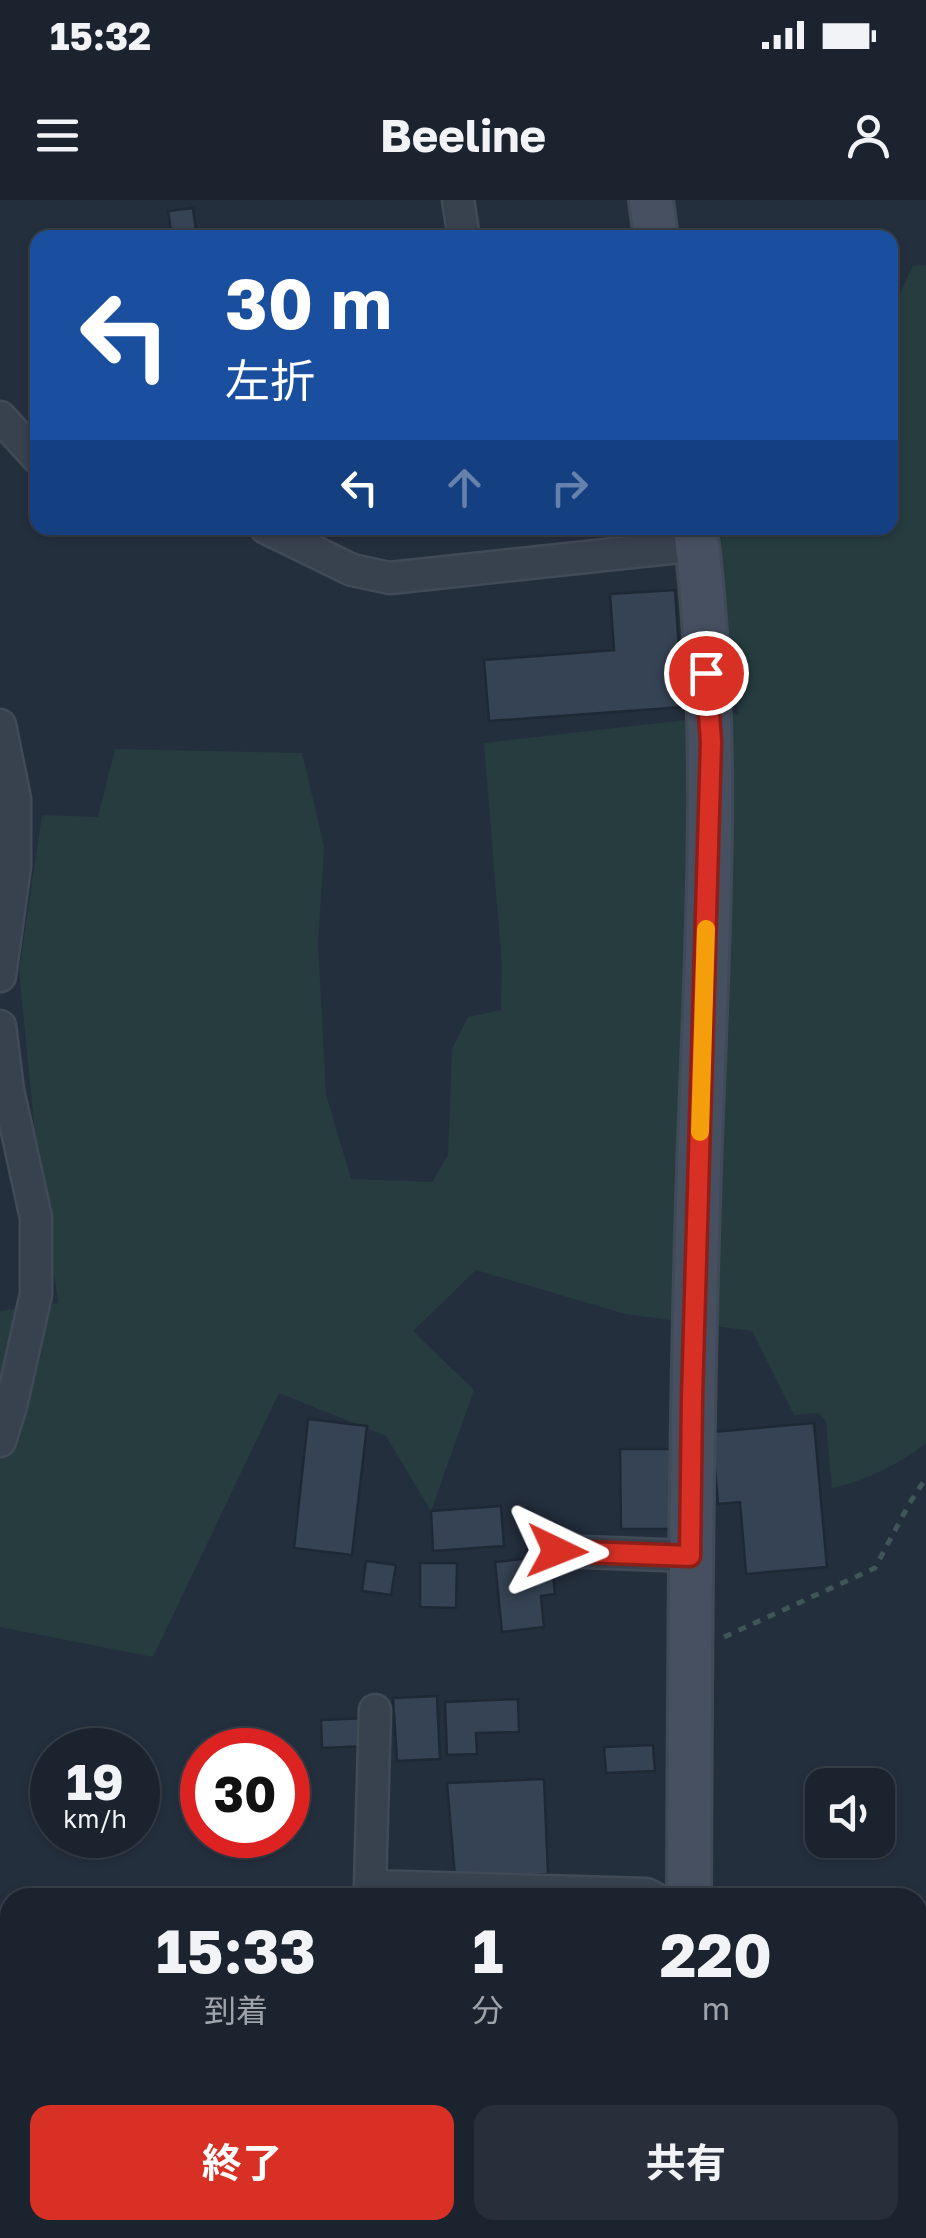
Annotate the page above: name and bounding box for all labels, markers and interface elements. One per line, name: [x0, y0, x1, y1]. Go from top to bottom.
text: 15:32: [50, 13, 151, 58]
icon: menu: [30, 108, 85, 163]
text: Beeline: [380, 108, 546, 162]
icon: person: [841, 108, 896, 163]
text: 30 m: [225, 260, 392, 344]
icon: left: [60, 270, 190, 400]
text: 左折: [225, 353, 315, 407]
icon: left: [332, 460, 387, 515]
icon: ahead: [437, 460, 492, 515]
icon: right: [542, 460, 597, 515]
pin: [664, 631, 749, 716]
icon: arrive: [679, 646, 734, 701]
position arrow: [505, 1499, 609, 1603]
speed limit sign: 30: [180, 1728, 310, 1858]
text: 19: [66, 1751, 124, 1811]
map controls: [805, 1768, 895, 1858]
button: sound: [805, 1768, 895, 1858]
text: km/h: [63, 1803, 127, 1834]
text: 15:33: [156, 1914, 316, 1986]
text: 1: [472, 1914, 503, 1986]
text: 220: [660, 1918, 772, 1990]
text: m: [702, 1989, 730, 2027]
text: 到着: [204, 1991, 268, 2029]
text: 分: [472, 1991, 504, 2029]
button: 終了: [30, 2105, 454, 2220]
button: 共有: [474, 2105, 898, 2220]

